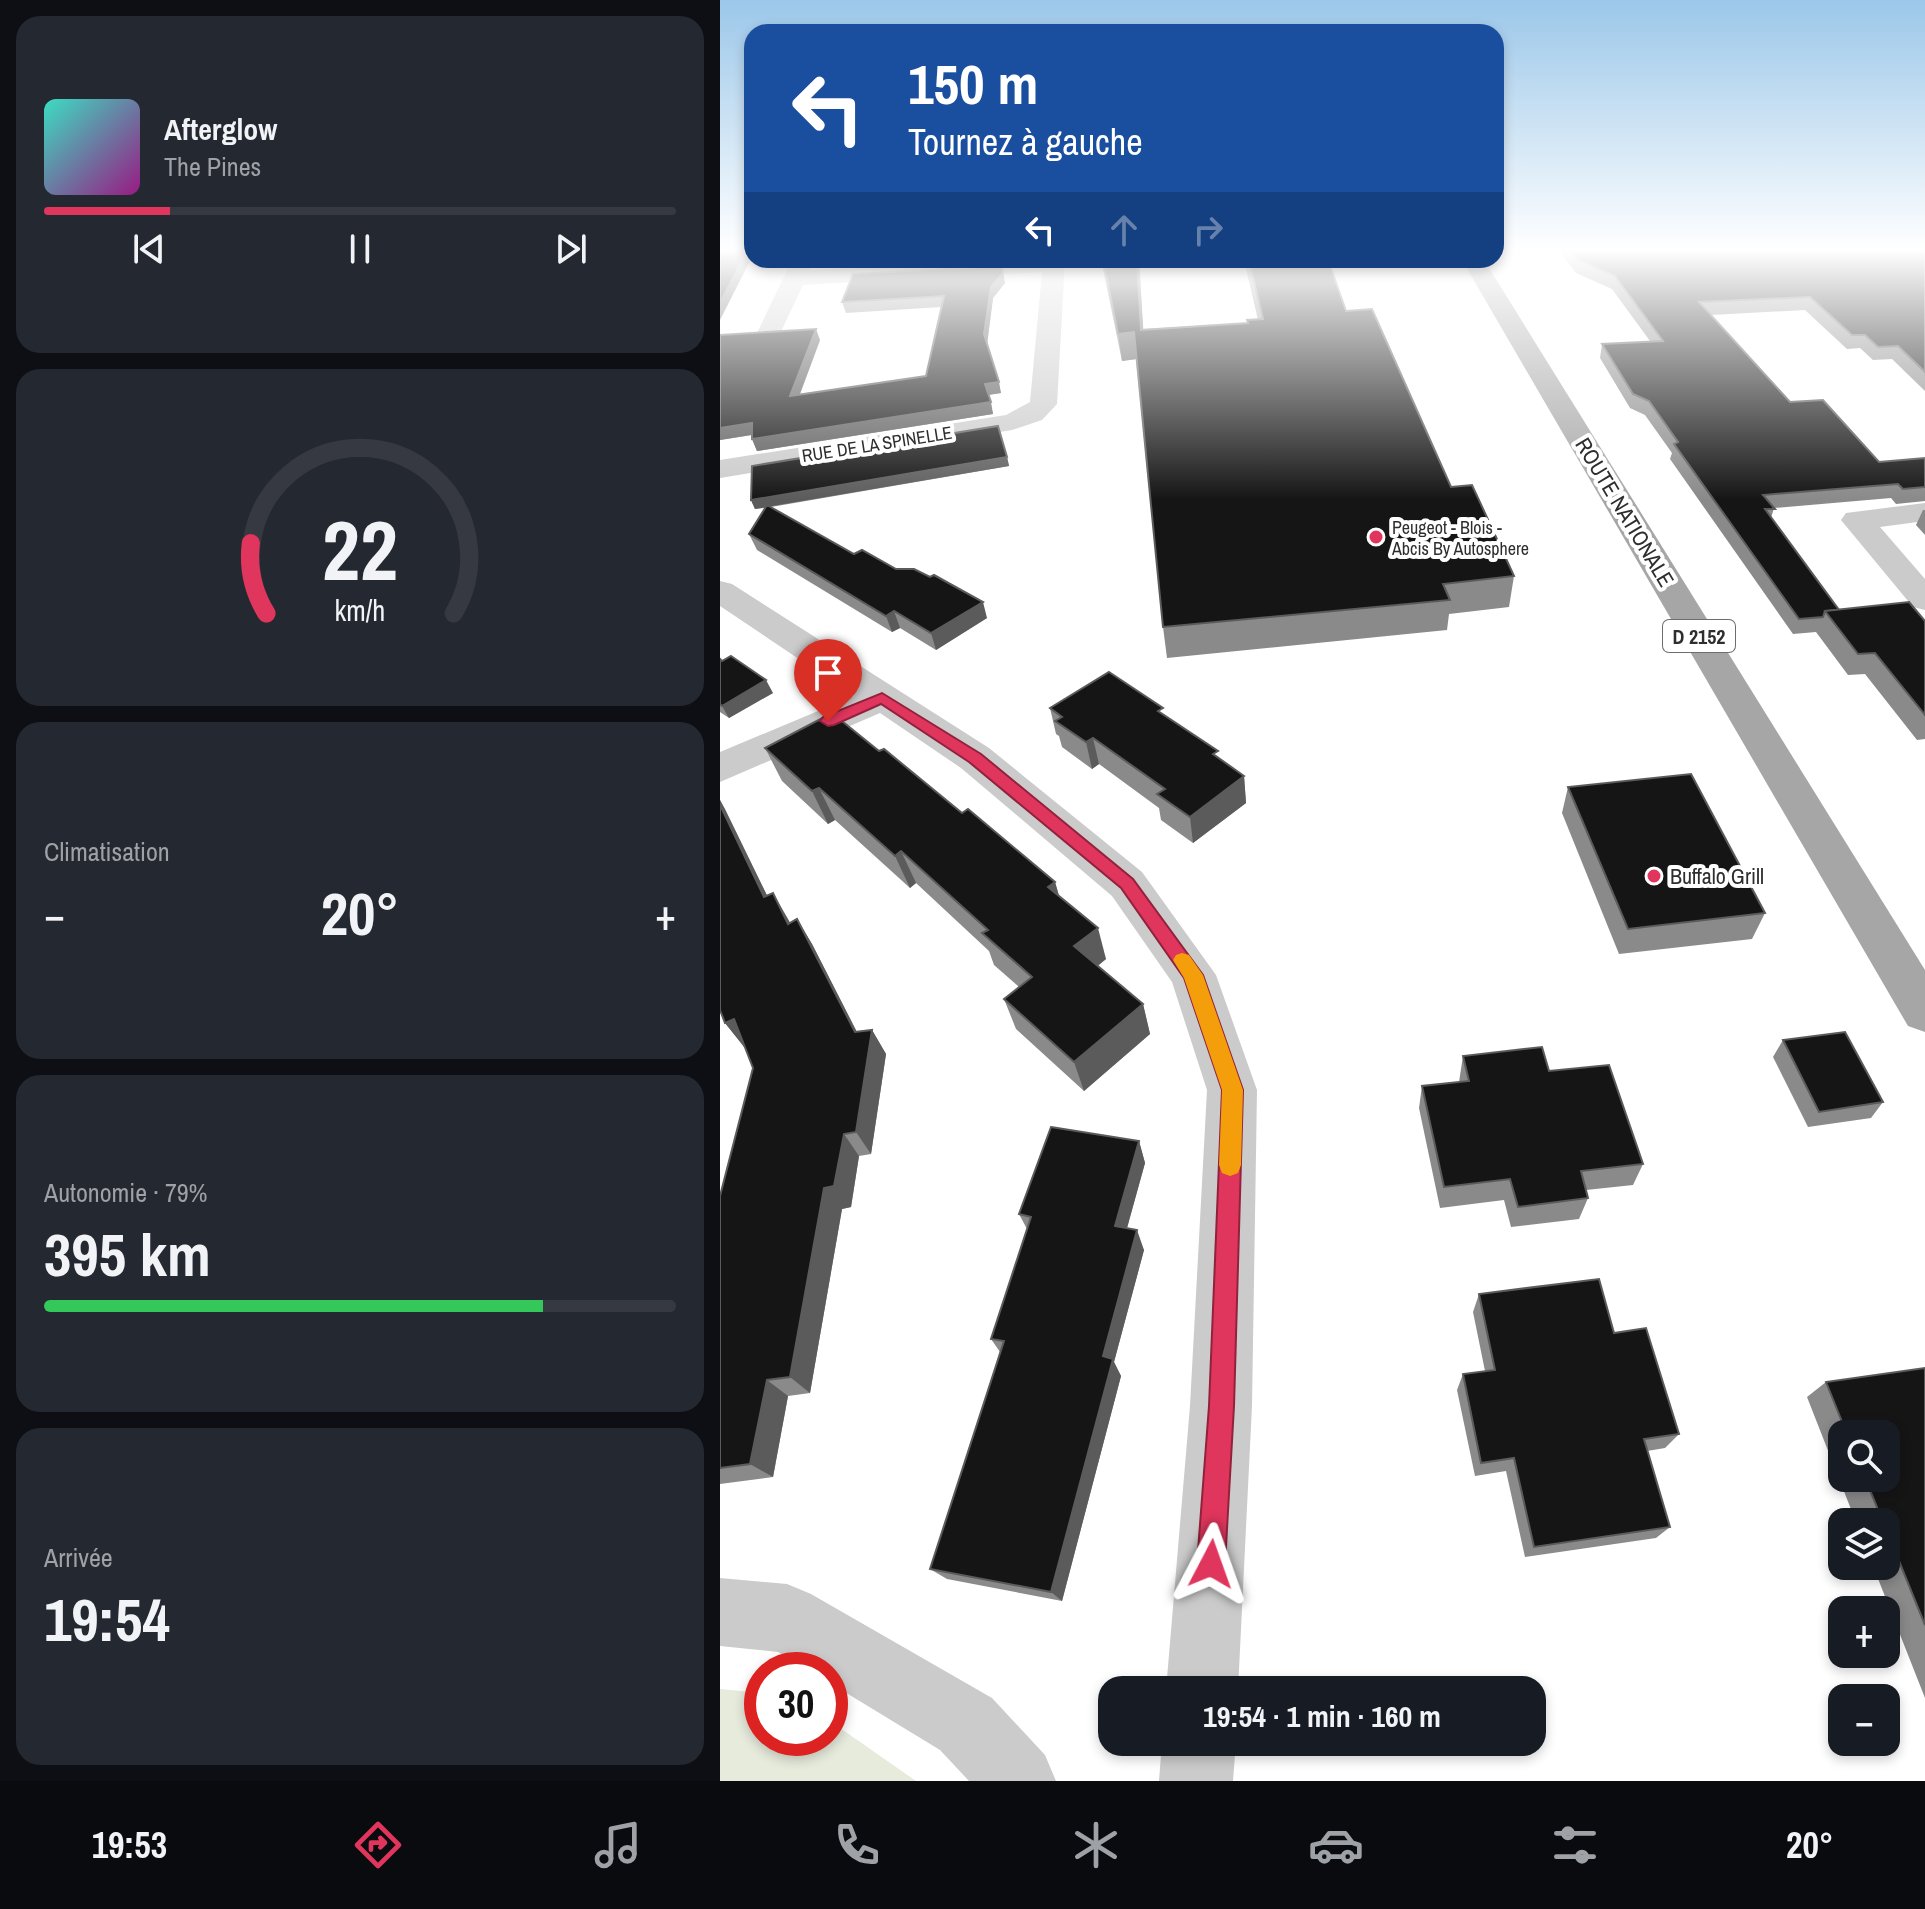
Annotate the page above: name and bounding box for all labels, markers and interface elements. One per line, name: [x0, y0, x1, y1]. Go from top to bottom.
text: 150 m: [908, 46, 1038, 121]
icon: left: [776, 56, 880, 160]
text: Afterglow: [164, 109, 277, 149]
text: Tournez à gauche: [908, 118, 1143, 166]
text: The Pines: [164, 149, 261, 184]
icon: left: [1018, 208, 1062, 252]
icon: ahead: [1102, 208, 1146, 252]
icon: right: [1186, 208, 1230, 252]
icon: previous: [127, 227, 171, 271]
icon: pause: [338, 227, 382, 271]
icon: next: [549, 227, 593, 271]
street label: RUE DE LA SPINELLE: [800, 420, 954, 468]
street label: ROUTE NATIONALE: [1569, 432, 1681, 592]
text: 22: [322, 493, 398, 605]
place label: Peugeot - Blois - Abcis By Autosphere: [1391, 515, 1529, 561]
marker: Peugeot - Blois - Abcis By Autosphere: [1367, 528, 1385, 546]
text: km/h: [335, 591, 385, 630]
road number: D 2152: [1663, 620, 1735, 652]
pin: [794, 639, 862, 721]
icon: arrive: [806, 651, 850, 695]
text: Climatisation: [44, 834, 170, 869]
place label: Buffalo Grill: [1670, 861, 1764, 891]
marker: Buffalo Grill: [1645, 867, 1663, 885]
text: 20°: [321, 873, 399, 954]
text: −: [44, 884, 65, 944]
text: +: [655, 884, 676, 944]
text: Autonomie · 79%: [44, 1175, 208, 1210]
text: 395 km: [44, 1214, 211, 1295]
map controls: [1828, 1420, 1900, 1756]
button: search: [1828, 1420, 1900, 1492]
button: layers: [1828, 1508, 1900, 1580]
position arrow: [1169, 1522, 1253, 1606]
text: Arrivée: [44, 1540, 113, 1575]
text: 19:54: [44, 1579, 170, 1660]
button: +: [1828, 1596, 1900, 1668]
speed limit sign: 30: [744, 1652, 848, 1756]
button: −: [1828, 1684, 1900, 1756]
text: 19:54 · 1 min · 160 m: [1203, 1696, 1441, 1736]
icon: directions: [350, 1817, 406, 1873]
icon: music: [590, 1817, 646, 1873]
icon: phone: [829, 1817, 885, 1873]
icon: climate: [1068, 1817, 1124, 1873]
icon: car: [1308, 1817, 1364, 1873]
icon: filters: [1547, 1817, 1603, 1873]
text: 19:53: [92, 1821, 167, 1869]
text: 20°: [1786, 1821, 1833, 1869]

